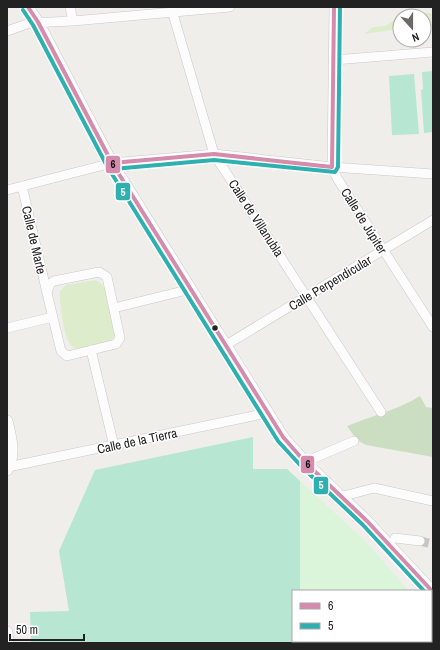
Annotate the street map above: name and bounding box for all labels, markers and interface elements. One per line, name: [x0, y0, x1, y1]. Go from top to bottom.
north arrow: [392, 8, 432, 48]
text: N: [410, 30, 421, 45]
line badge: 6: [105, 155, 121, 174]
text: 6: [110, 157, 116, 171]
street label: Calle de Villanubla: [225, 176, 287, 260]
line badge: 5: [115, 182, 131, 201]
text: 5: [120, 185, 126, 199]
street label: Calle de Júpiter: [337, 185, 391, 258]
street label: Calle de Marte: [18, 204, 50, 276]
street label: Calle Perpendicular: [285, 251, 375, 314]
unlabelled marker: [210, 323, 220, 333]
street label: Calle de la Tierra: [95, 424, 179, 458]
line badge: 6: [300, 455, 315, 474]
text: 6: [305, 457, 311, 471]
line badge: 5: [313, 476, 329, 495]
text: 5: [318, 478, 324, 492]
legend: [292, 590, 432, 642]
text: 6: [328, 598, 333, 614]
scale bar: [10, 616, 84, 642]
text: 5: [328, 618, 334, 634]
text: 50 m: [16, 622, 38, 638]

